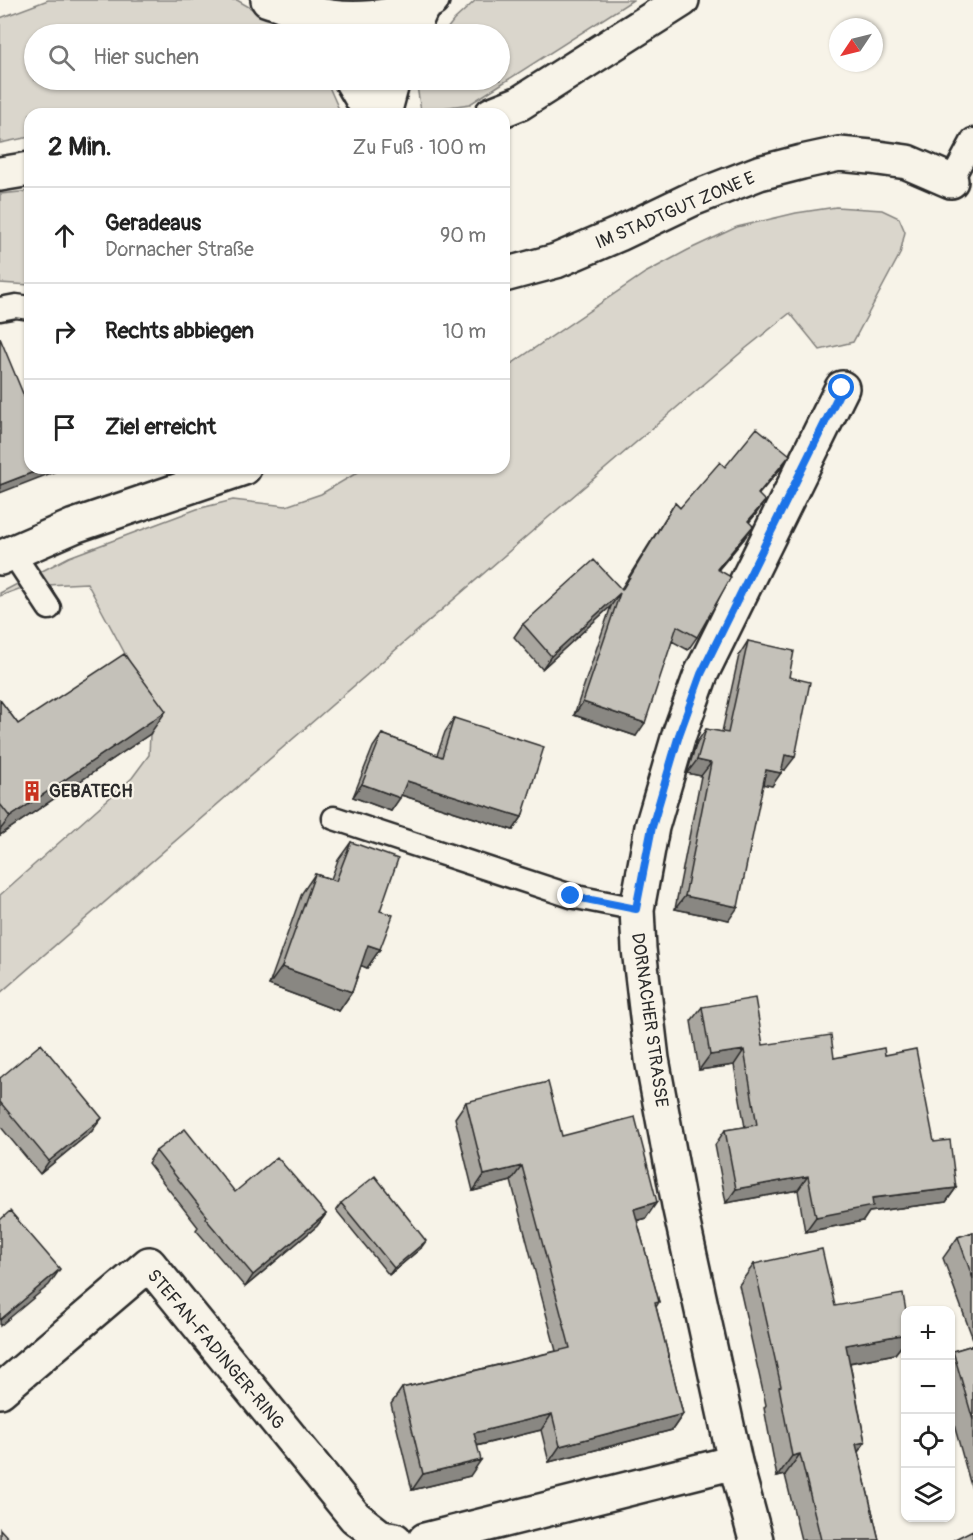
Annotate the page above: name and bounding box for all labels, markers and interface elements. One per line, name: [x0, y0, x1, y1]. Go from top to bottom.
north arrow: [829, 18, 883, 72]
search box: [24, 24, 510, 90]
icon: search: [45, 41, 78, 74]
text: Hier suchen: [93, 43, 199, 71]
text: 2 Min.: [48, 131, 112, 163]
text: Zu Fuß · 100 m: [353, 135, 486, 160]
street label: IM STADTGUT ZONE E: [592, 166, 758, 254]
text: Geradeaus: [105, 209, 201, 237]
icon: ahead: [48, 219, 81, 252]
text: 90 m: [440, 223, 486, 248]
text: Dornacher Straße: [105, 237, 254, 262]
icon: right: [48, 315, 81, 348]
text: Rechts abbiegen: [105, 317, 254, 345]
text: 10 m: [442, 319, 486, 344]
route start: [828, 374, 854, 400]
icon: arrive: [48, 411, 81, 444]
text: Ziel erreicht: [105, 413, 216, 441]
building icon: GEBATECH: [20, 779, 44, 803]
place label: GEBATECH: [49, 780, 133, 803]
route end: [557, 882, 583, 908]
street label: DORNACHER STRASSE: [626, 931, 673, 1109]
street label: STEFAN-FADINGER-RING: [142, 1264, 289, 1434]
map controls: [901, 1306, 955, 1522]
button: +: [901, 1306, 955, 1360]
button: −: [901, 1360, 955, 1414]
button: locate: [901, 1414, 955, 1468]
button: layers: [901, 1468, 955, 1522]

